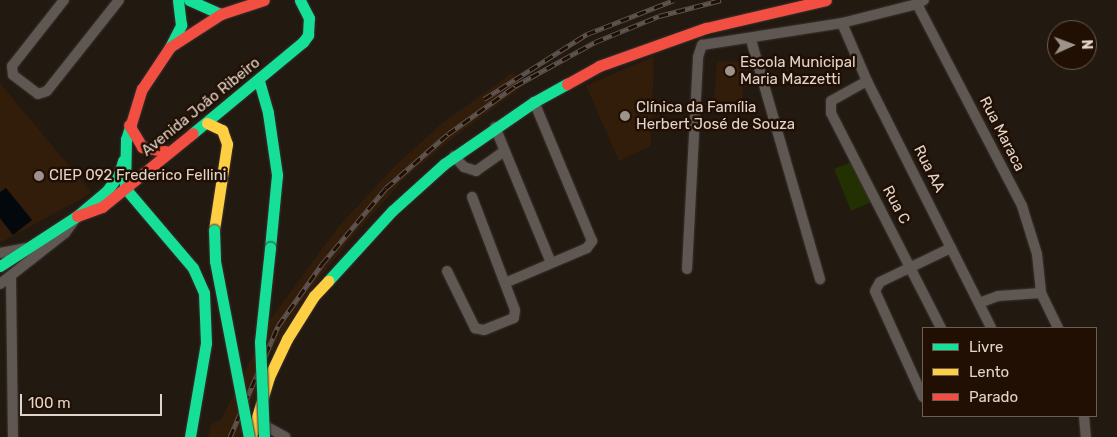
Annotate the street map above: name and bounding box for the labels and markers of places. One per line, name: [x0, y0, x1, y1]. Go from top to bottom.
place label: Escola Municipal Maria Mazzetti: [740, 53, 856, 88]
marker: Escola Municipal Maria Mazzetti: [724, 65, 736, 77]
place label: Clínica da Família Herbert José de Souza: [636, 98, 795, 133]
marker: Clínica da Família Herbert José de Souza: [618, 109, 632, 123]
place label: CIEP 092 Frederico Fellini: [49, 167, 227, 185]
marker: CIEP 092 Frederico Fellini: [33, 170, 45, 182]

